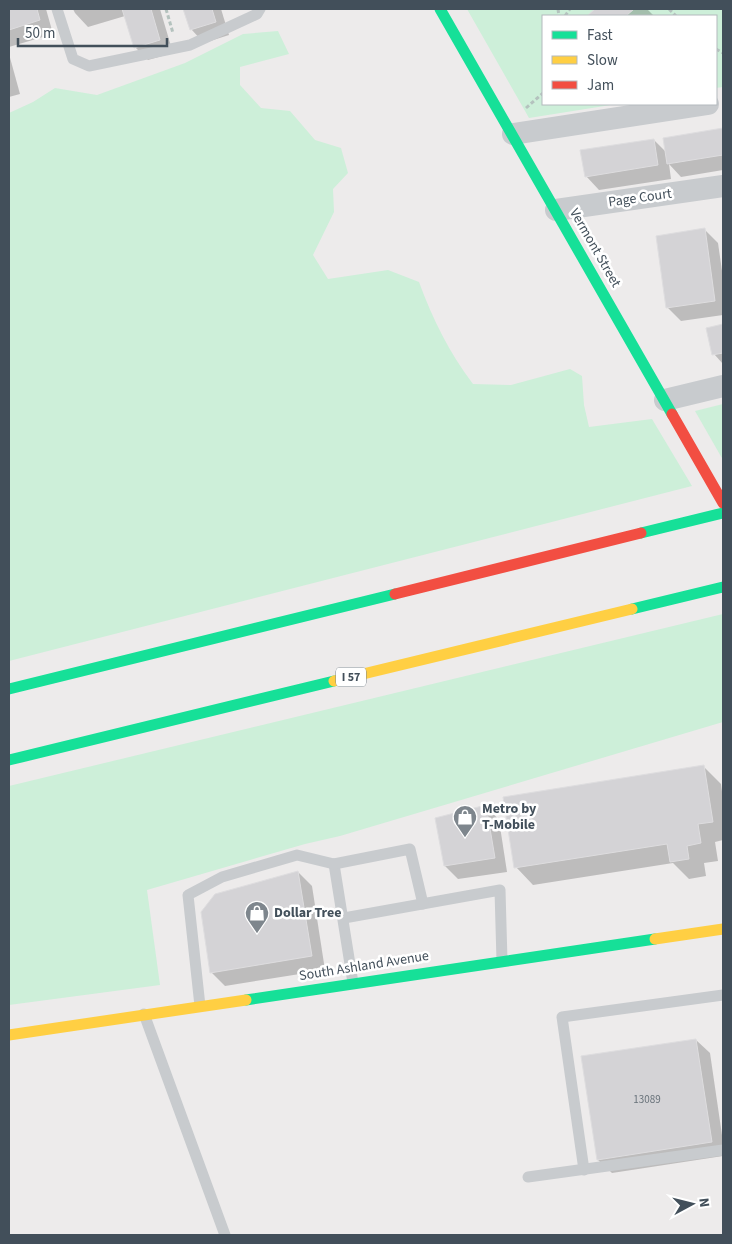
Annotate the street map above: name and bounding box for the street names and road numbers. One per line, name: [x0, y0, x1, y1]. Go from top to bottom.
street label: Page Court: [607, 184, 673, 212]
street label: Vermont Street: [564, 205, 626, 291]
road number: I 57: [336, 668, 366, 686]
street label: South Ashland Avenue: [298, 946, 430, 986]

